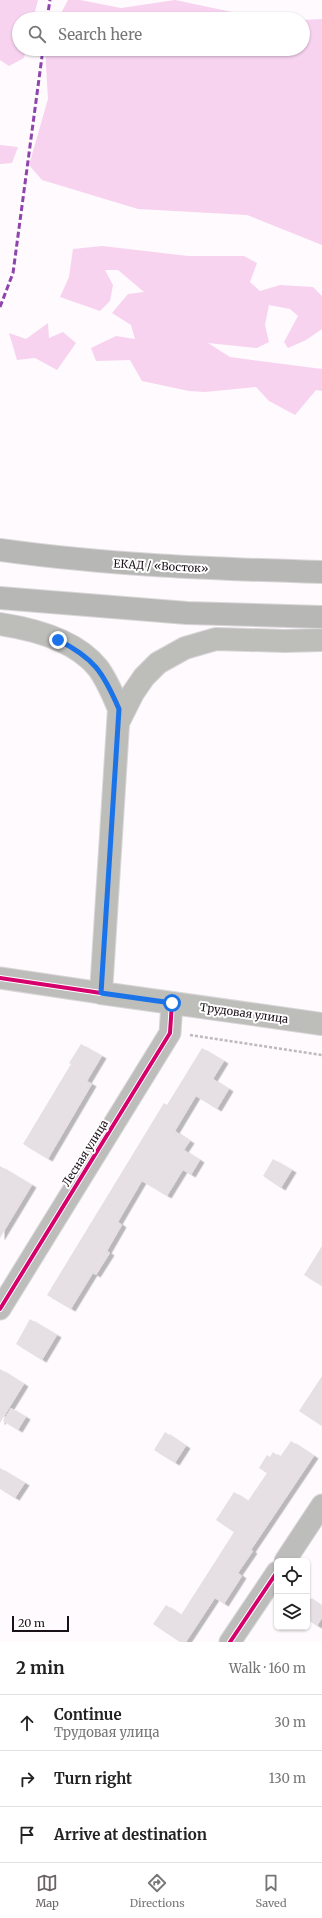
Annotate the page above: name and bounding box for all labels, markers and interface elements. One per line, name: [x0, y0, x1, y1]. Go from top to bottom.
search box: [12, 12, 310, 56]
icon: search: [26, 23, 48, 45]
text: Search here: [58, 25, 142, 44]
street label: ЕКАД / «Восток»: [113, 557, 209, 575]
route end: [49, 631, 67, 649]
route start: [163, 994, 181, 1012]
street label: Трудовая улица: [199, 1000, 289, 1026]
street label: Лесная улица: [59, 1117, 111, 1189]
map controls: [274, 1558, 310, 1630]
button: locate: [274, 1558, 310, 1594]
button: layers: [274, 1594, 310, 1630]
scale bar: [12, 1614, 69, 1633]
text: 20 m: [18, 1616, 45, 1630]
text: 2 min: [16, 1657, 64, 1679]
text: Walk · 160 m: [229, 1660, 306, 1677]
text: Continue: [54, 1705, 122, 1724]
icon: ahead: [16, 1712, 38, 1734]
text: 30 m: [274, 1714, 306, 1731]
text: Трудовая улица: [54, 1724, 159, 1741]
icon: right: [16, 1768, 38, 1790]
text: Turn right: [54, 1769, 132, 1788]
text: 130 m: [269, 1770, 306, 1787]
icon: arrive: [16, 1824, 38, 1846]
text: Arrive at destination: [54, 1825, 207, 1844]
tab: Map: [35, 1872, 59, 1910]
tab: Directions: [130, 1872, 185, 1910]
tab: Saved: [255, 1872, 287, 1910]

